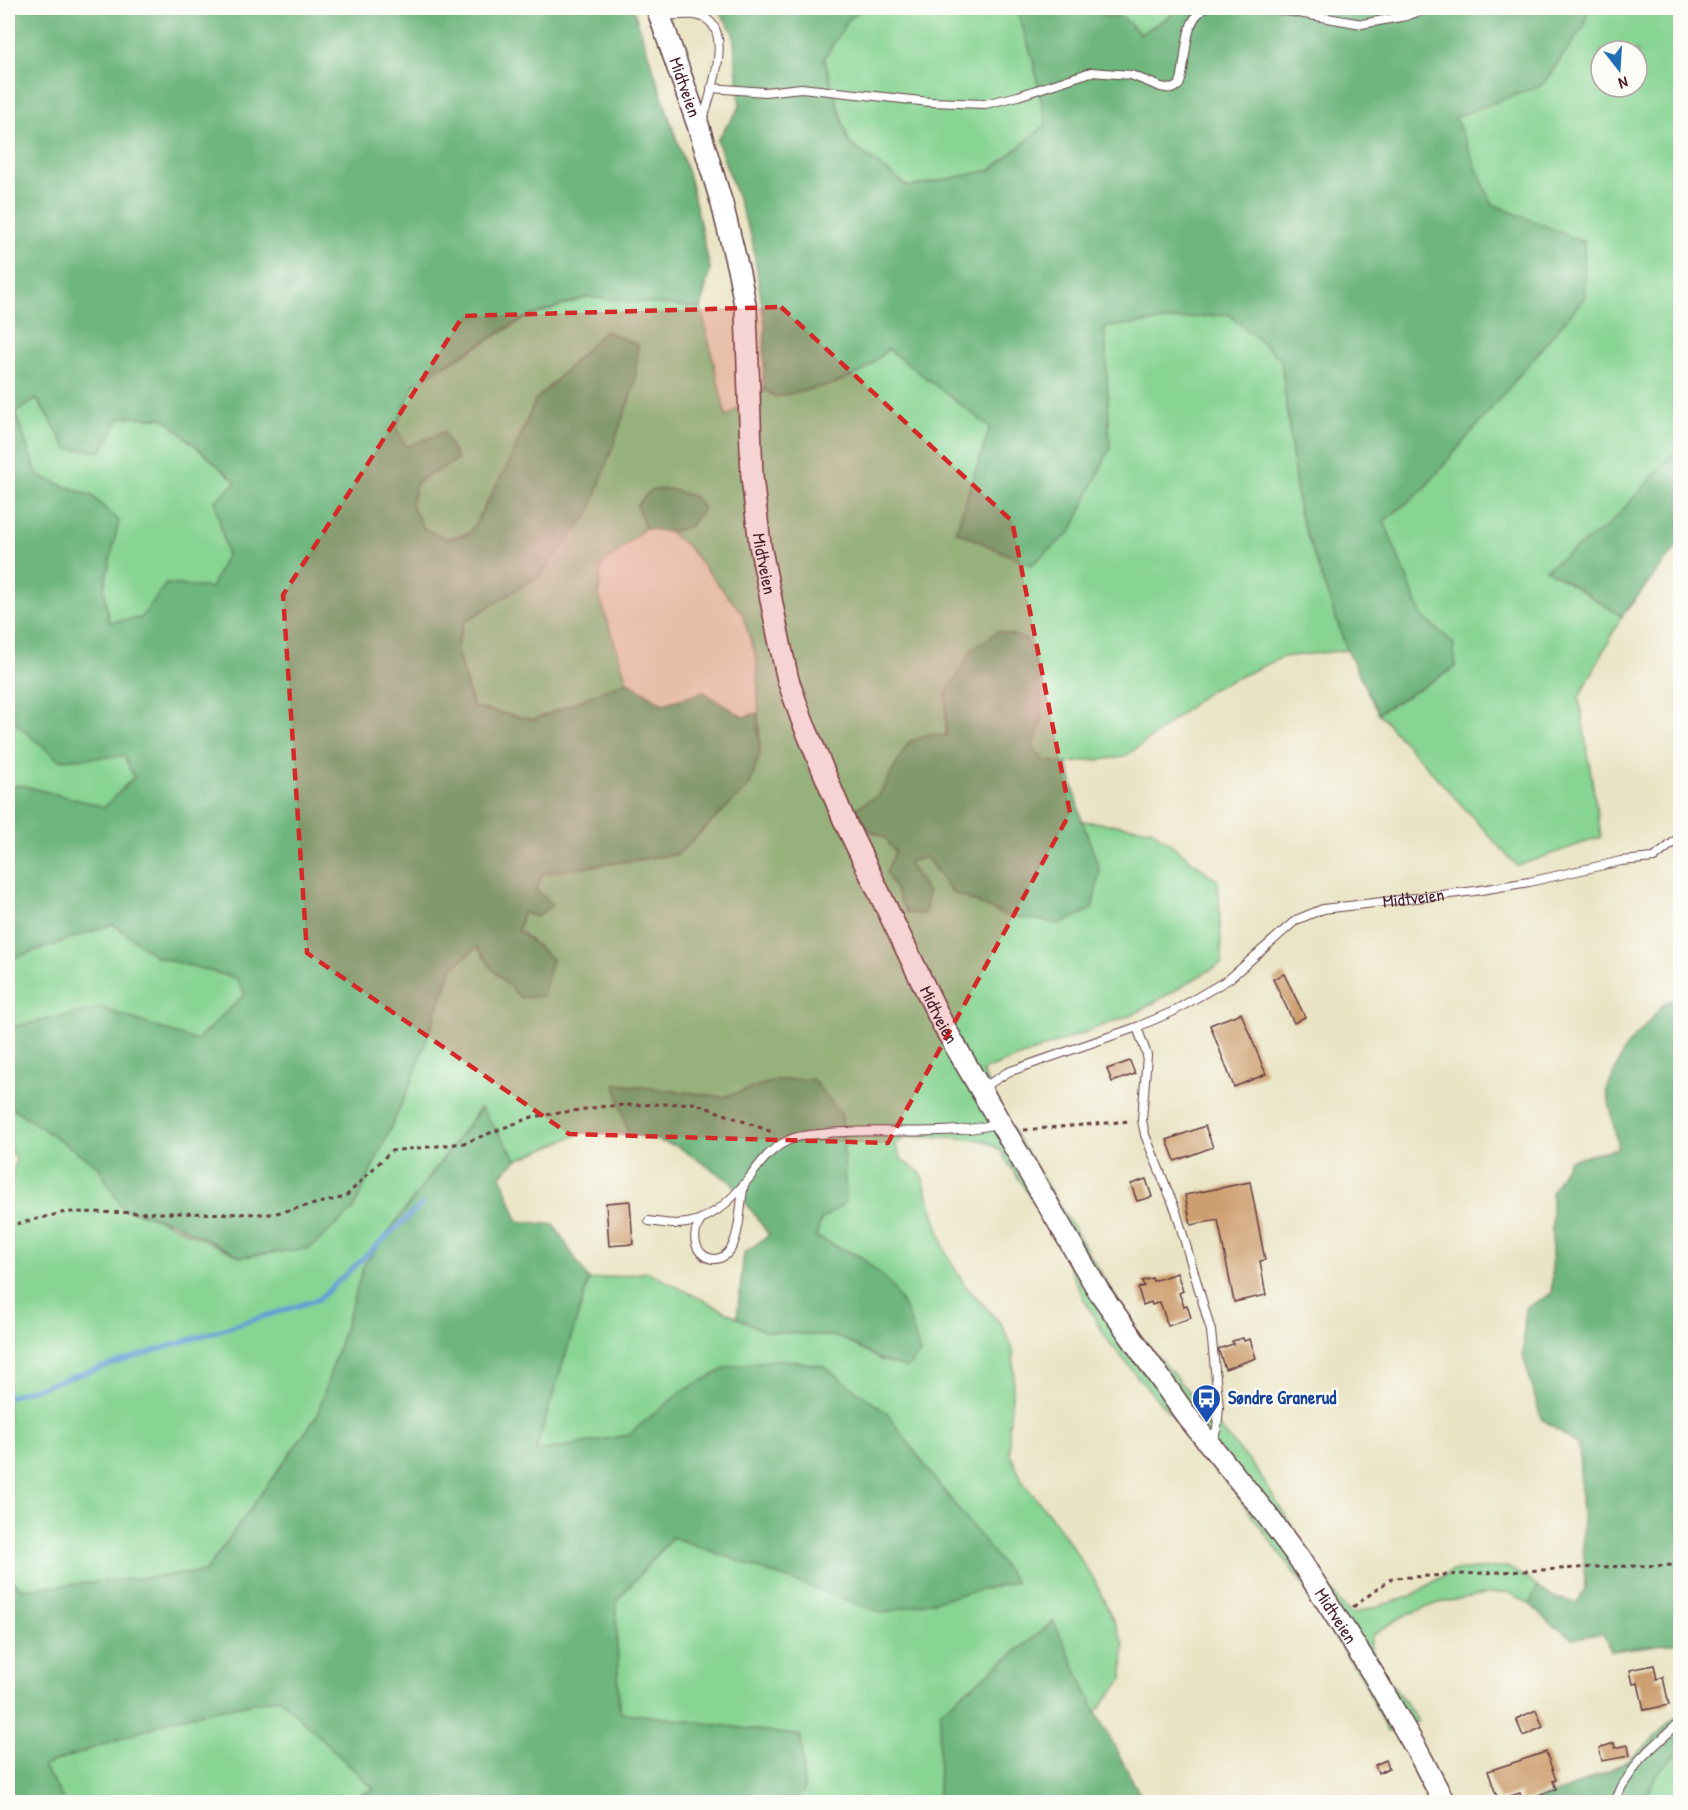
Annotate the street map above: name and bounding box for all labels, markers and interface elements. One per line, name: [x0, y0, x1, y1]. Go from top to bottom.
north arrow: [1589, 39, 1649, 99]
street label: Midtveien: [663, 54, 707, 120]
text: N: [1616, 72, 1631, 95]
street label: Midtveien: [747, 532, 783, 596]
street label: Midtveien: [1381, 882, 1446, 914]
street label: Midtveien: [914, 981, 964, 1048]
bus stop icon: Søndre Granerud: [1191, 1382, 1223, 1424]
place label: Søndre Granerud: [1228, 1385, 1336, 1410]
street label: Midtveien: [1309, 1583, 1363, 1648]

